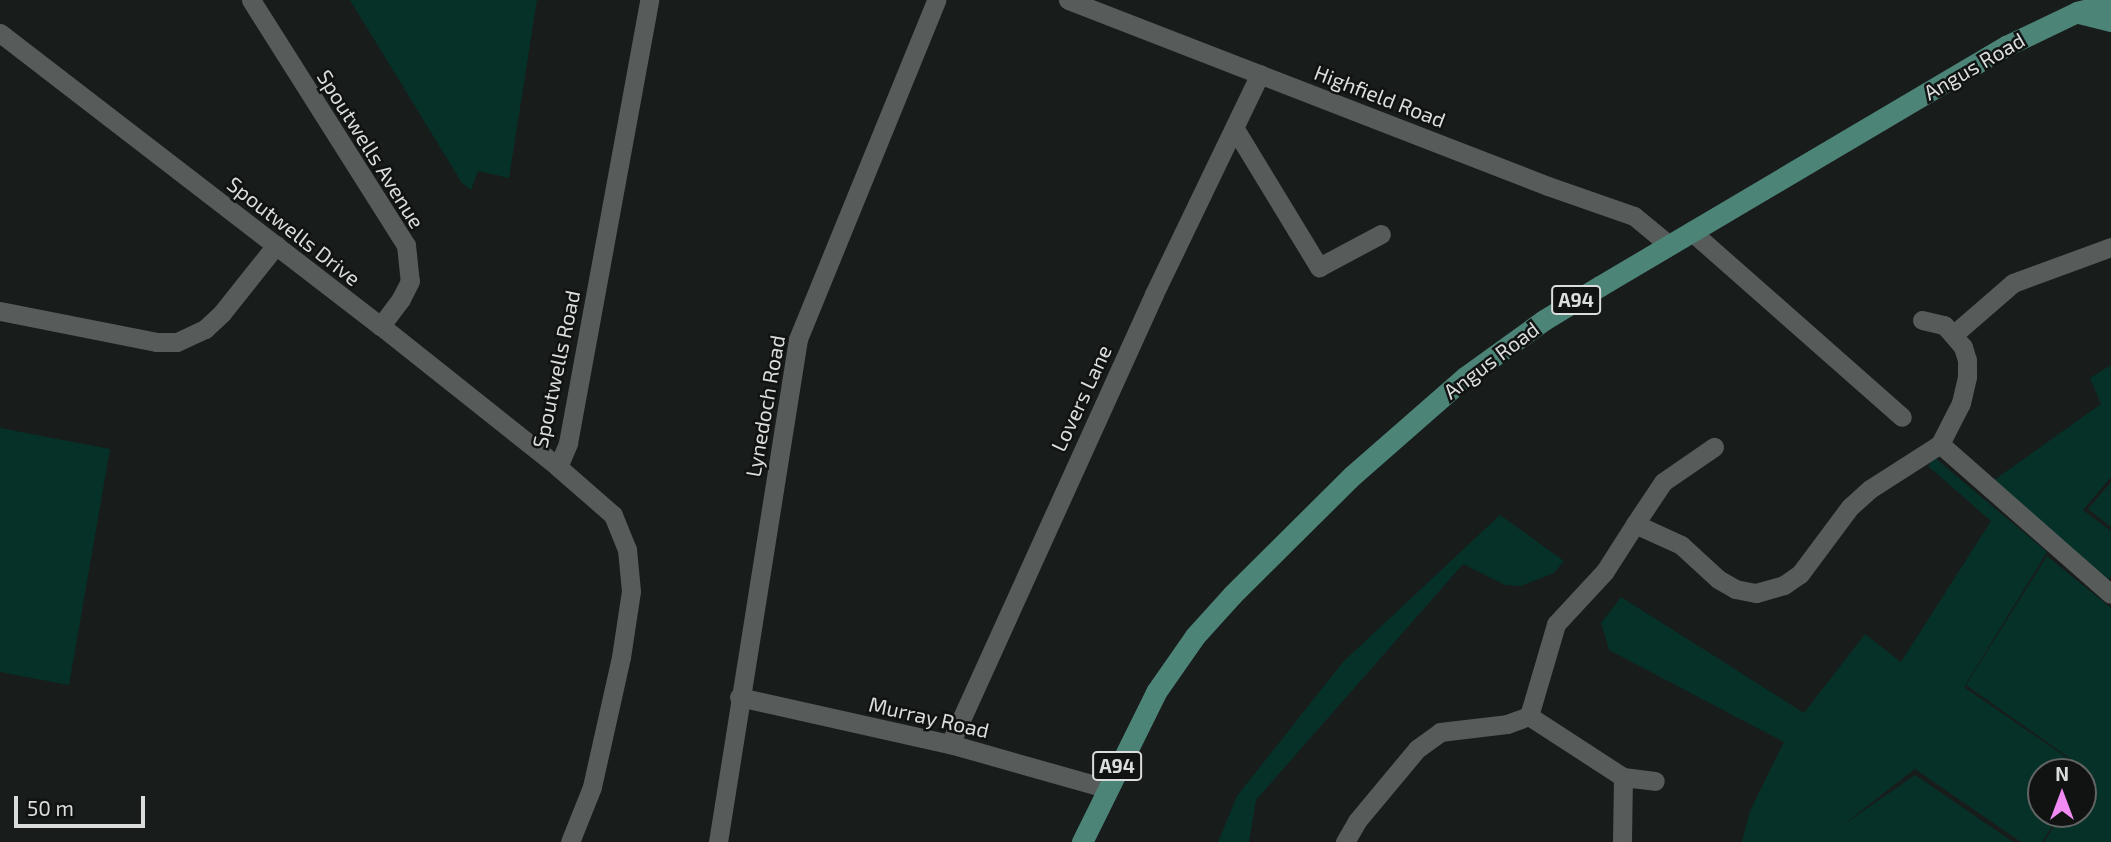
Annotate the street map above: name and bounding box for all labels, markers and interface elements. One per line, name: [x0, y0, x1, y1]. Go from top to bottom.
street label: Angus Road: [1919, 27, 2029, 105]
street label: Highfield Road: [1311, 59, 1449, 133]
street label: Spoutwells Avenue: [312, 65, 430, 233]
street label: Spoutwells Drive: [222, 171, 366, 291]
road number: A94: [1550, 284, 1602, 316]
street label: Spoutwells Road: [527, 288, 585, 450]
street label: Angus Road: [1438, 316, 1544, 404]
street label: Lynedoch Road: [740, 333, 790, 479]
street label: Lovers Lane: [1045, 341, 1117, 455]
street label: Murray Road: [866, 691, 992, 743]
road number: A94: [1091, 750, 1143, 782]
north arrow: [2027, 758, 2097, 828]
text: N: [2055, 762, 2069, 785]
scale bar: [18, 782, 149, 826]
text: 50 m: [27, 795, 74, 820]

